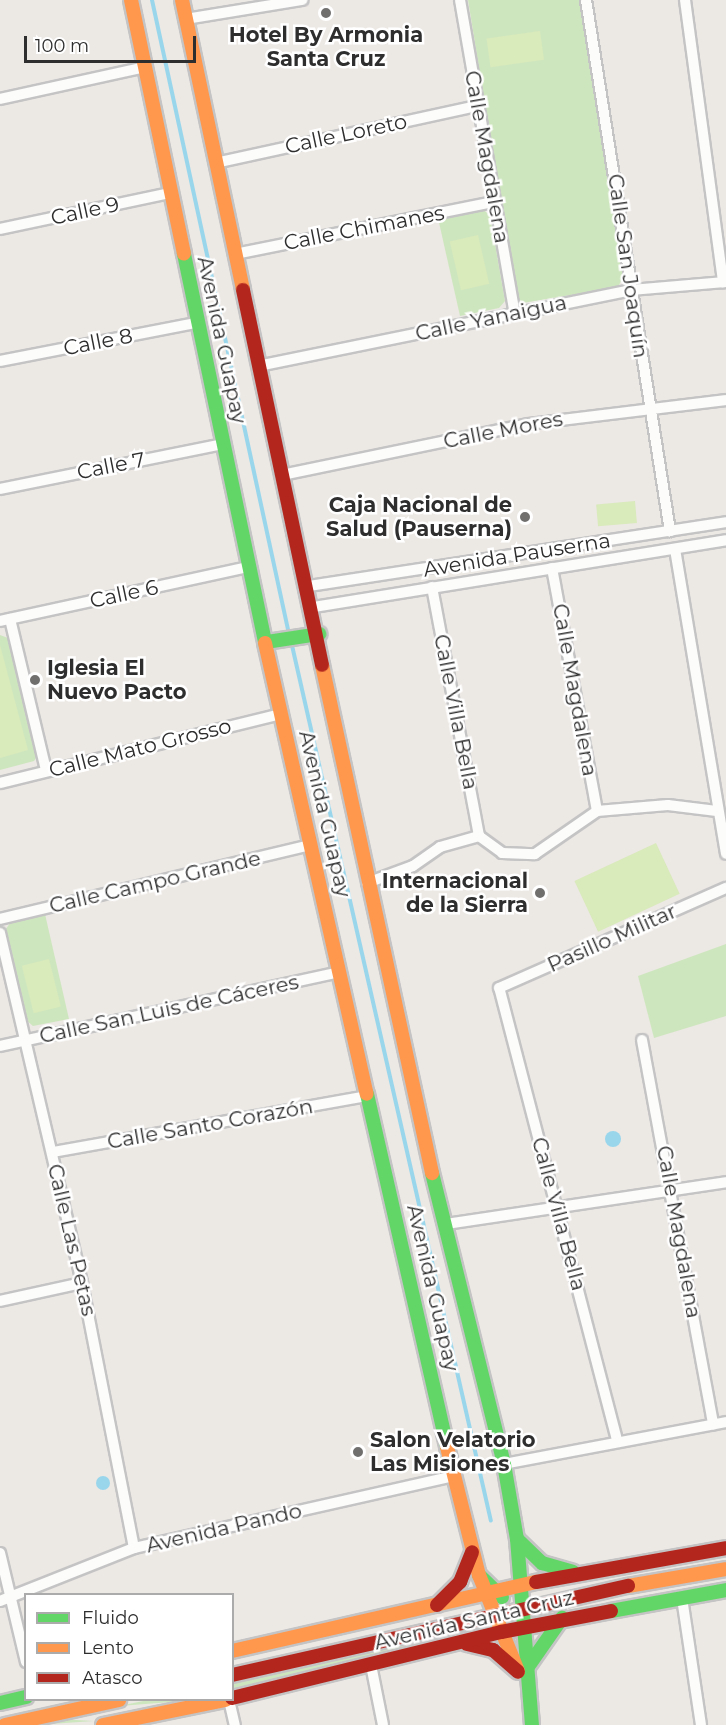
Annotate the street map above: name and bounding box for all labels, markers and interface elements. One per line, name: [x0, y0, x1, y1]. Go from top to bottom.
marker: Hotel By Armonia Santa Cruz: [319, 6, 333, 20]
place label: Hotel By Armonia Santa Cruz: [229, 22, 423, 72]
scale bar: [27, 24, 200, 62]
text: 100 m: [35, 35, 89, 57]
street label: Calle Magdalena: [459, 69, 515, 245]
street label: Calle Loreto: [283, 109, 409, 159]
street label: Calle San Joaquín: [603, 172, 653, 360]
street label: Calle 9: [48, 191, 122, 231]
street label: Calle Chimanes: [282, 200, 446, 256]
street label: Avenida Guapay: [192, 254, 252, 426]
street label: Calle Yanaigua: [413, 290, 569, 346]
street label: Calle 8: [61, 323, 135, 361]
street label: Calle Mores: [441, 406, 565, 454]
street label: Calle 7: [75, 447, 147, 485]
place label: Caja Nacional de Salud (Pauserna): [326, 492, 512, 542]
marker: Caja Nacional de Salud (Pauserna): [516, 508, 534, 526]
street label: Avenida Pauserna: [422, 528, 612, 582]
street label: Calle 6: [87, 574, 161, 614]
street label: Calle Magdalena: [547, 602, 603, 778]
street label: Calle Villa Bella: [429, 632, 483, 792]
place label: Iglesia El Nuevo Pacto: [47, 655, 187, 705]
marker: Iglesia El Nuevo Pacto: [28, 673, 42, 687]
street label: Calle Mato Grosso: [46, 713, 234, 783]
street label: Avenida Guapay: [294, 728, 356, 900]
street label: Calle Campo Grande: [47, 845, 263, 919]
place label: Internacional de la Sierra: [382, 868, 528, 918]
marker: Internacional de la Sierra: [533, 886, 547, 900]
street label: Pasillo Militar: [543, 898, 681, 978]
street label: Calle San Luis de Cáceres: [37, 969, 301, 1049]
street label: Calle Santo Corazón: [105, 1094, 315, 1154]
street label: Calle Villa Bella: [526, 1134, 592, 1294]
street label: Calle Magdalena: [651, 1144, 707, 1320]
street label: Calle Las Petas: [42, 1161, 102, 1319]
street label: Avenida Guapay: [402, 1202, 464, 1374]
place label: Salon Velatorio Las Misiones: [370, 1427, 536, 1477]
marker: Salon Velatorio Las Misiones: [351, 1445, 365, 1459]
street label: Avenida Pando: [144, 1498, 304, 1558]
street label: Avenida Santa Cruz: [372, 1585, 576, 1655]
legend: [24, 1593, 234, 1701]
text: Fluido: [82, 1607, 139, 1629]
text: Lento: [82, 1637, 134, 1659]
text: Atasco: [82, 1667, 142, 1689]

